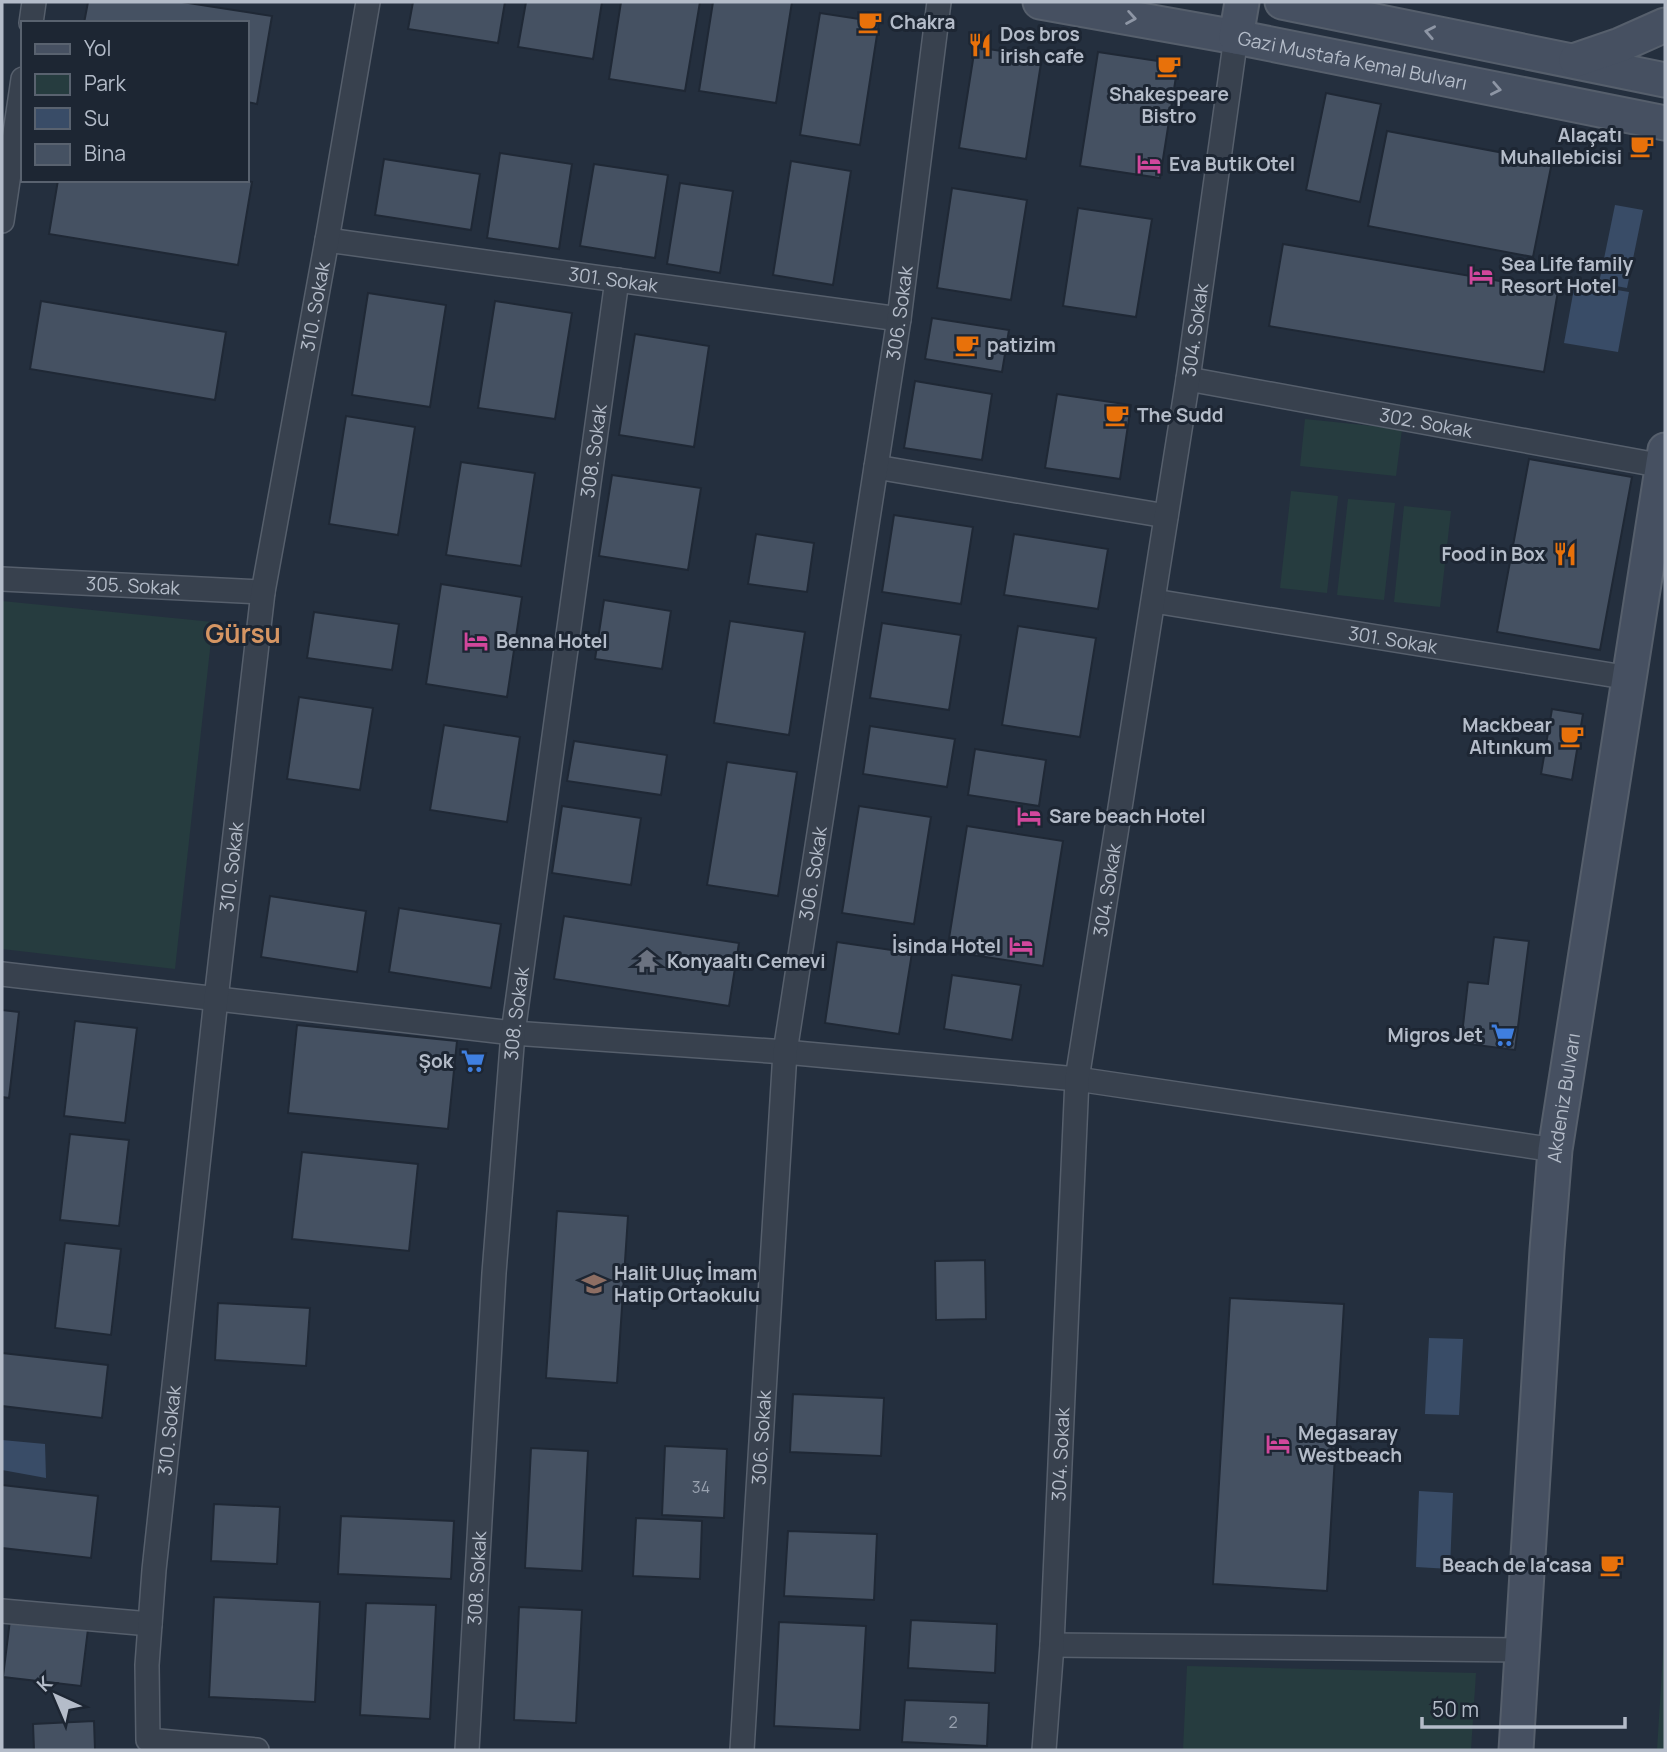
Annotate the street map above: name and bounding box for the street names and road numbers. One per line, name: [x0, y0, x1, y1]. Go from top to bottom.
street label: Gazi Mustafa Kemal Bulvarı: [1236, 25, 1469, 96]
street label: 310. Sokak: [294, 259, 336, 353]
street label: 301. Sokak: [567, 261, 660, 299]
street label: 306. Sokak: [880, 264, 919, 362]
street label: 304. Sokak: [1175, 281, 1214, 378]
street label: 302. Sokak: [1377, 401, 1475, 444]
street label: 308. Sokak: [574, 402, 613, 499]
street label: 305. Sokak: [85, 570, 181, 601]
street label: 301. Sokak: [1346, 620, 1440, 660]
street label: 310. Sokak: [213, 820, 249, 913]
street label: 306. Sokak: [793, 824, 833, 922]
street label: 304. Sokak: [1087, 841, 1127, 939]
street label: 308. Sokak: [498, 965, 535, 1062]
street label: Akdeniz Bulvarı: [1541, 1031, 1586, 1164]
street label: 310. Sokak: [151, 1384, 187, 1477]
street label: 306. Sokak: [745, 1389, 777, 1486]
street label: 304. Sokak: [1045, 1406, 1076, 1502]
street label: 308. Sokak: [461, 1530, 492, 1626]

